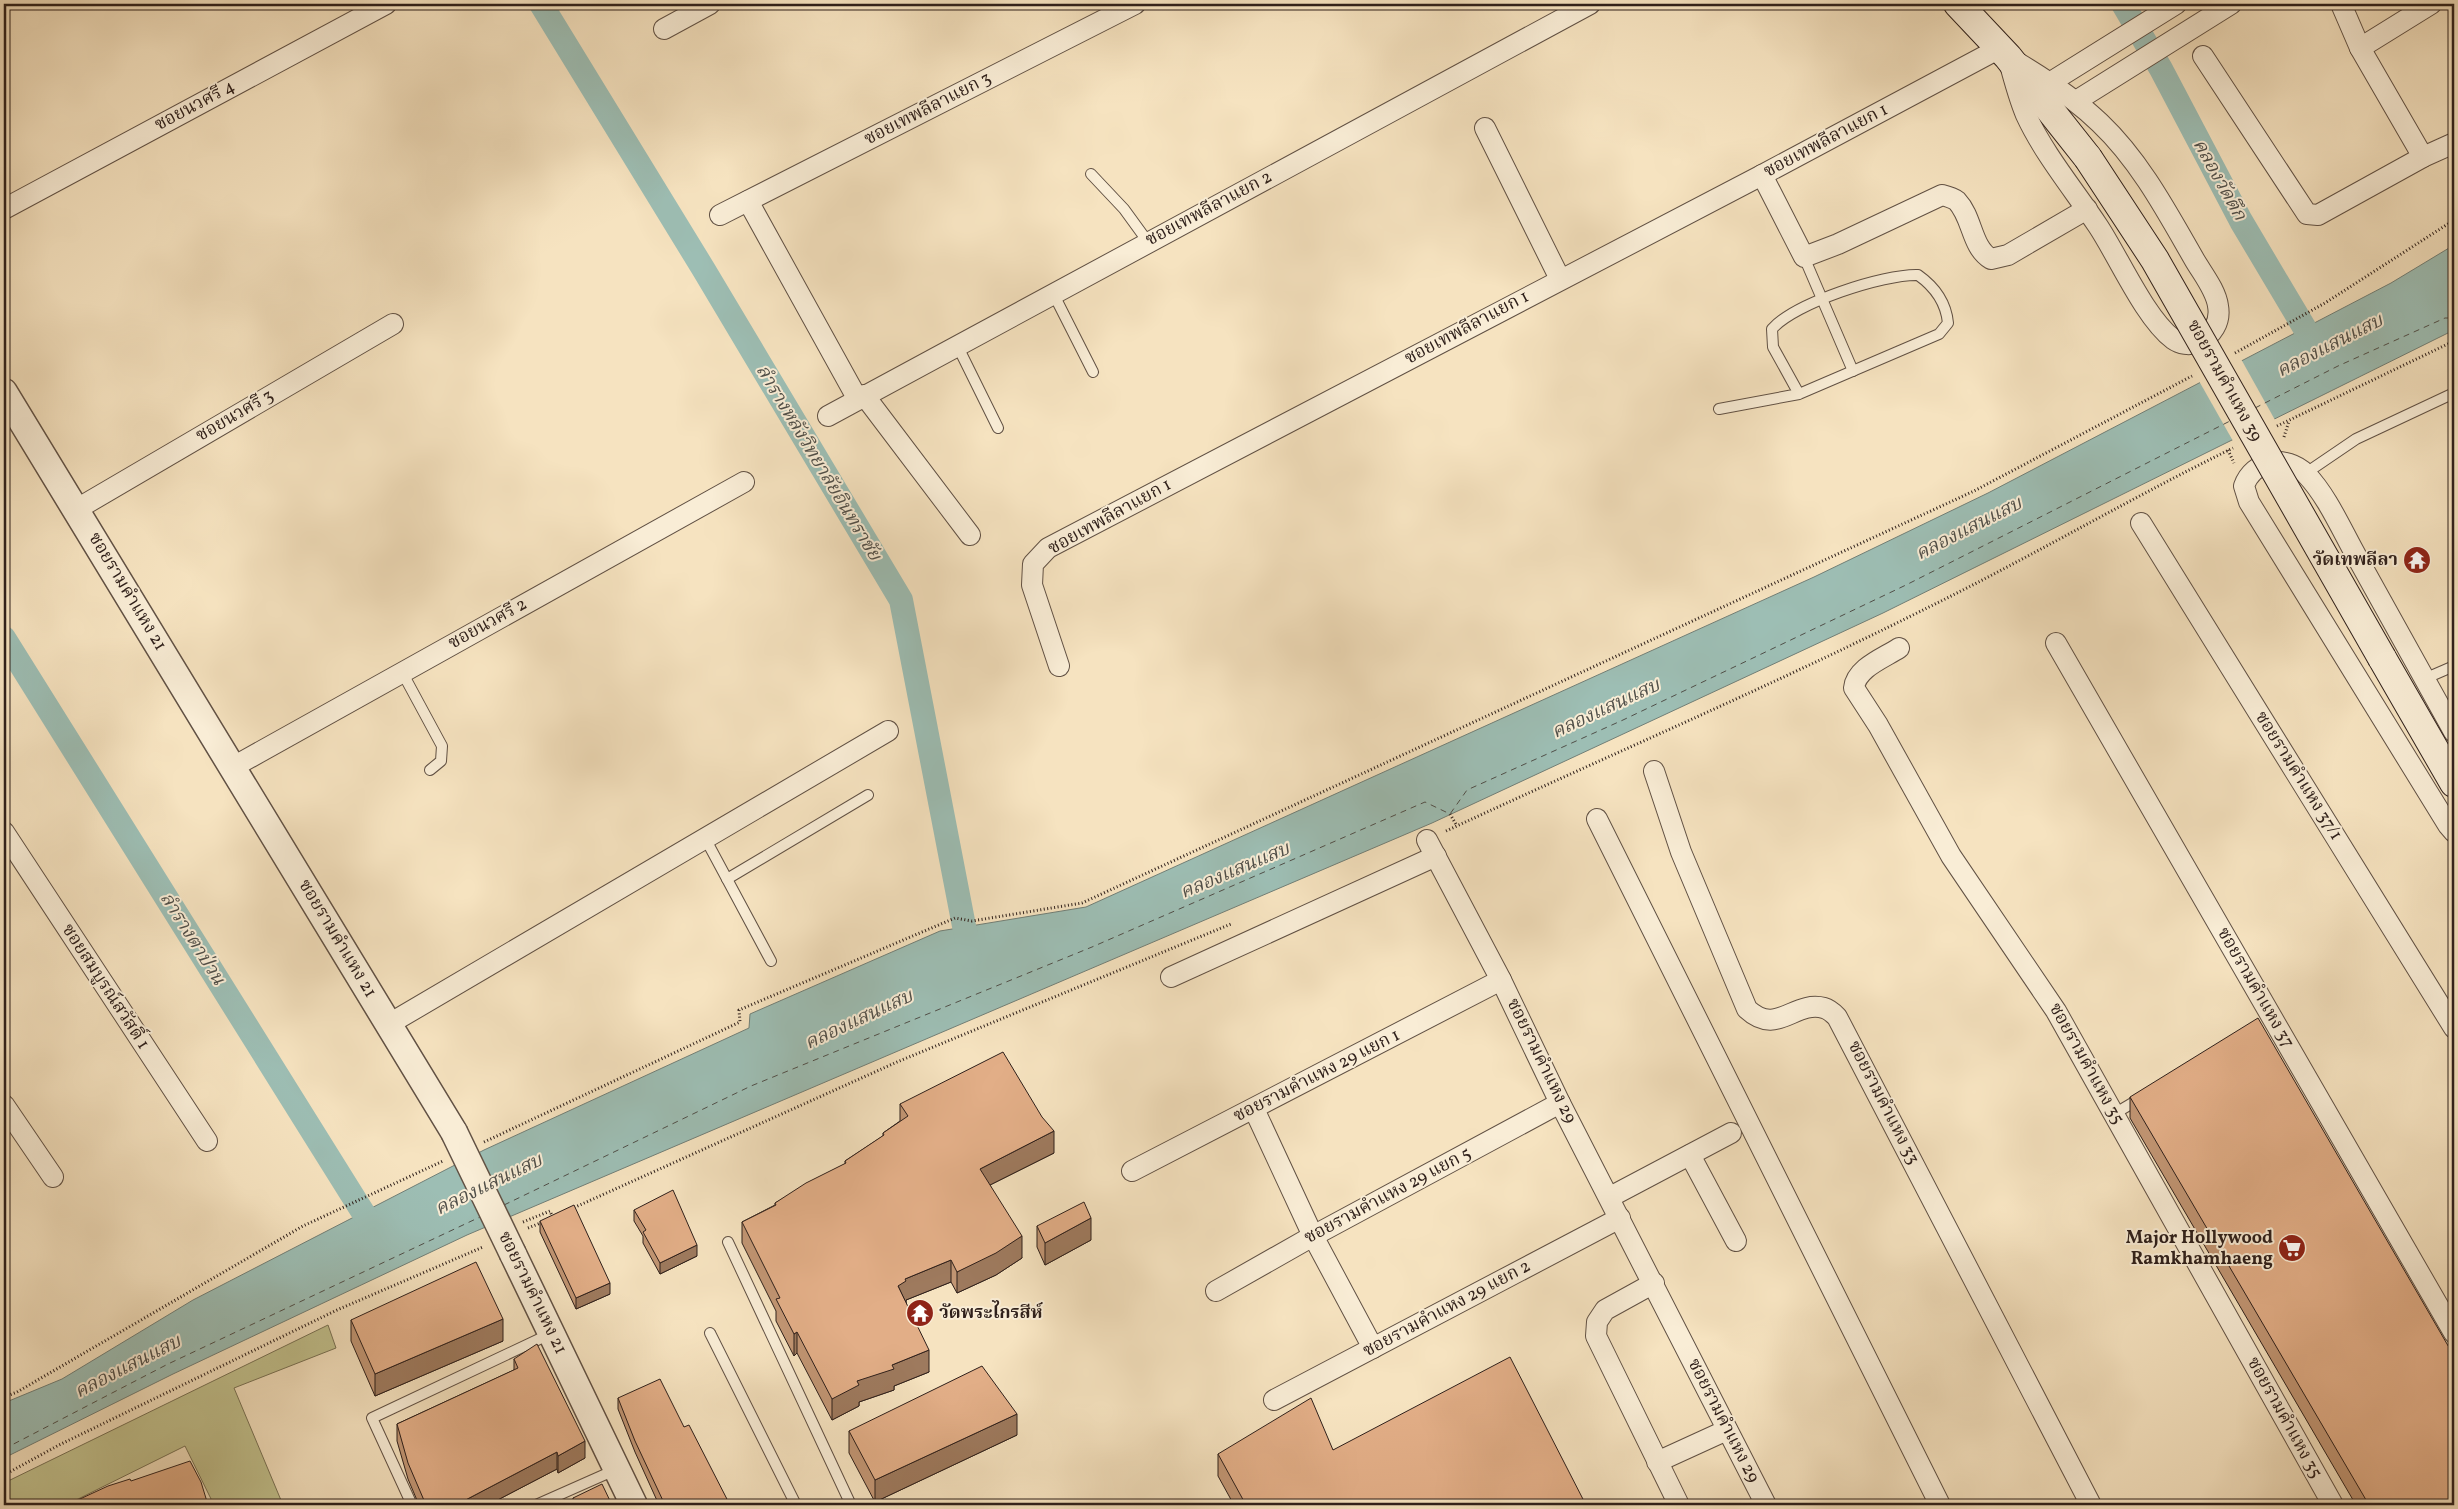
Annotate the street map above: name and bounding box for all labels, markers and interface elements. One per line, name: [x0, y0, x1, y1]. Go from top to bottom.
street label: ซอยเทพลีลาแยก 3: [860, 66, 996, 152]
street label: ซอยนวศรี 4: [150, 74, 240, 138]
street label: ซอยเทพลีลาแยก 1: [1759, 98, 1893, 184]
water label: คลองวัดตึก: [2186, 134, 2253, 227]
street label: ซอยเทพลีลาแยก 2: [1141, 165, 1277, 253]
street label: ซอยเทพลีลาแยก 1: [1400, 285, 1534, 371]
water label: คลองแสนแสบ: [2272, 307, 2389, 384]
street label: ซอยรามคำแหง 39: [2180, 316, 2268, 446]
water label: ลำรางหลังวิทยาลัยอินทราชัย: [749, 360, 888, 567]
street label: ซอยนวศรี 3: [191, 384, 279, 448]
street label: ซอยเทพลีลาแยก 1: [1044, 473, 1176, 561]
water label: คลองแสนแสบ: [1911, 490, 2028, 567]
street label: ซอยรามคำแหง 21: [82, 528, 172, 656]
temple icon: วัดเทพลีลา: [2402, 545, 2432, 575]
place label: วัดเทพลีลา: [2313, 548, 2398, 573]
street label: ซอยนวศรี 2: [444, 592, 532, 656]
water label: คลองแสนแสบ: [1548, 672, 1665, 745]
street label: ซอยรามคำแหง 37/1: [2248, 707, 2348, 845]
water label: คลองแสนแสบ: [1176, 836, 1295, 906]
street label: ซอยรามคำแหง 21: [292, 875, 382, 1003]
water label: ลำรางตาป่วน: [153, 888, 231, 991]
street label: ซอยสมบูรณ์สวัสดิ์ 1: [55, 918, 157, 1055]
street label: ซอยรามคำแหง 37: [2210, 923, 2300, 1053]
water label: คลองแสนแสบ: [801, 983, 918, 1056]
street label: ซอยรามคำแหง 29: [1500, 994, 1582, 1128]
street label: ซอยรามคำแหง 35: [2042, 999, 2130, 1129]
street label: ซอยรามคำแหง 29 แยก 1: [1229, 1023, 1405, 1129]
street label: ซอยรามคำแหง 33: [1841, 1037, 1925, 1169]
street label: ซอยรามคำแหง 29 แยก 5: [1300, 1141, 1476, 1251]
water label: คลองแสนแสบ: [431, 1147, 548, 1222]
place label: Major Hollywood Ramkhamhaeng: [2126, 1226, 2273, 1272]
street label: ซอยรามคำแหง 21: [491, 1227, 573, 1359]
supermarket icon: Major Hollywood Ramkhamhaeng: [2277, 1233, 2307, 1263]
street label: ซอยรามคำแหง 29 แยก 2: [1359, 1254, 1535, 1364]
temple icon: วัดพระไกรสีห์: [905, 1298, 935, 1328]
place label: วัดพระไกรสีห์: [939, 1300, 1044, 1326]
water label: คลองแสนแสบ: [70, 1328, 187, 1405]
street label: ซอยรามคำแหง 35: [2240, 1353, 2328, 1483]
street label: ซอยรามคำแหง 29: [1681, 1355, 1765, 1487]

